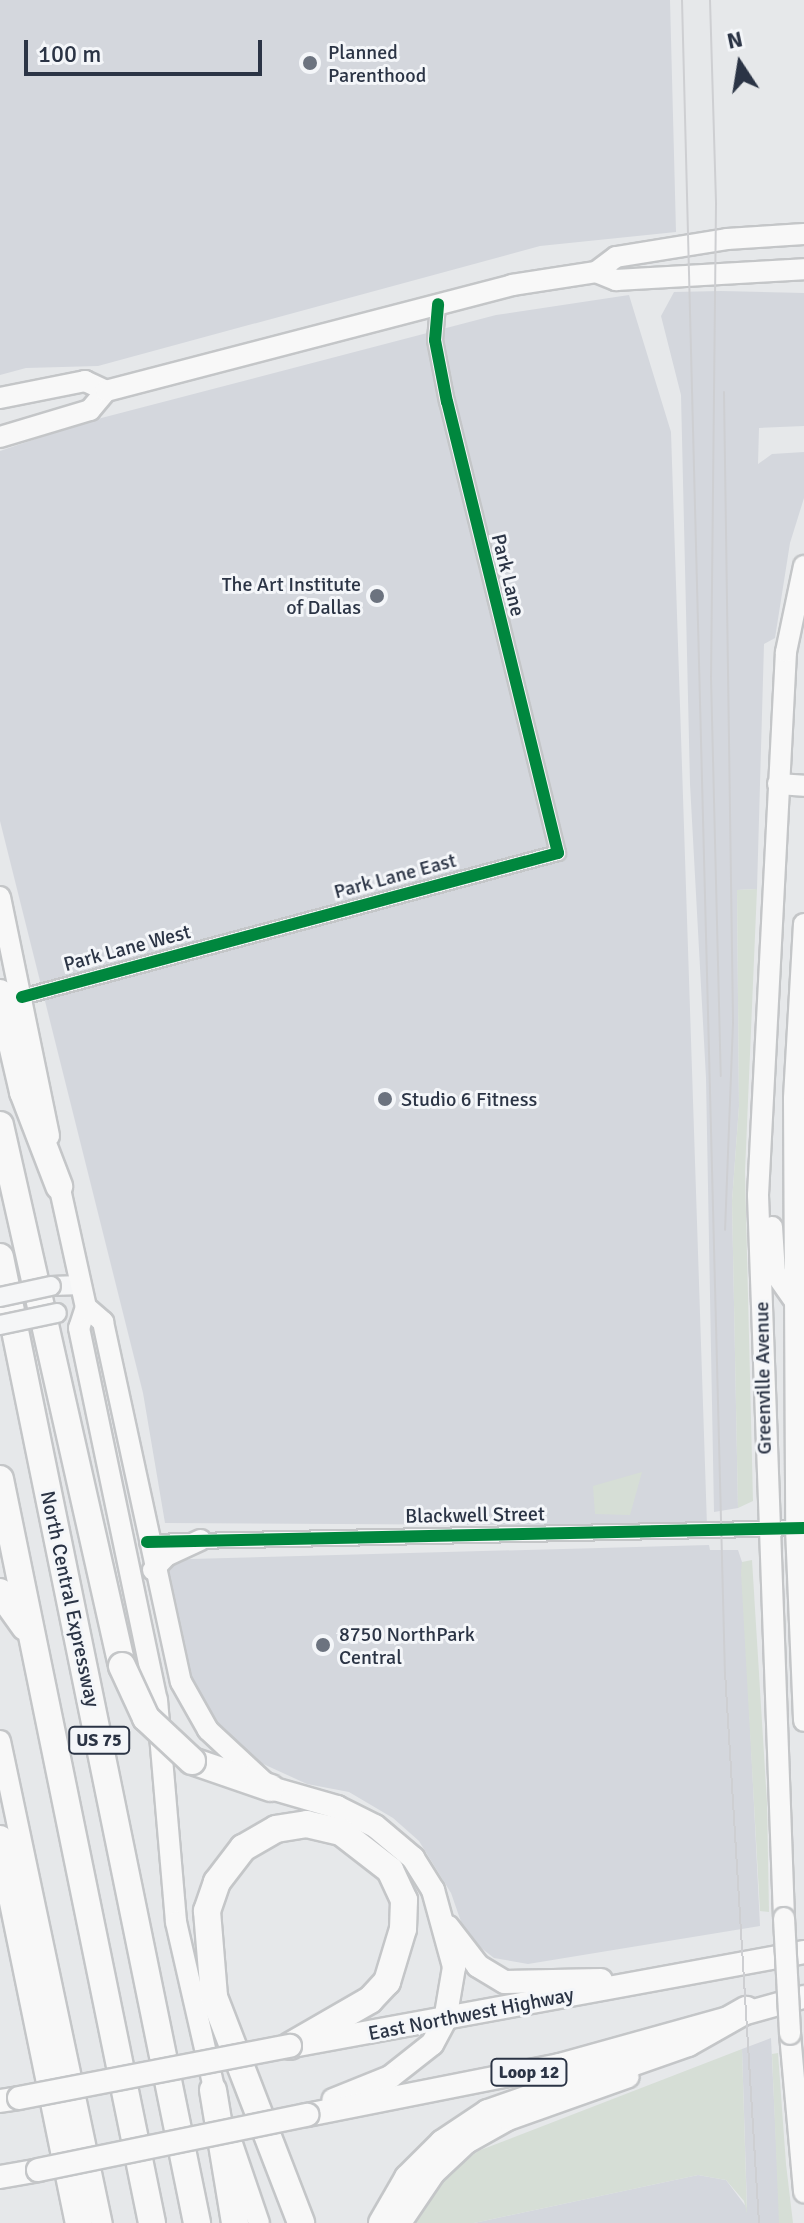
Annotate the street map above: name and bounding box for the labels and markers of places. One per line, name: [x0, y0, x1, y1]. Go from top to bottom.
place label: Planned Parenthood: [328, 40, 426, 87]
marker: Planned Parenthood: [299, 52, 321, 74]
place label: The Art Institute of Dallas: [222, 572, 361, 619]
marker: The Art Institute of Dallas: [368, 587, 386, 605]
place label: Studio 6 Fitness: [401, 1087, 537, 1111]
marker: Studio 6 Fitness: [376, 1090, 394, 1108]
place label: 8750 NorthPark Central: [339, 1622, 475, 1669]
marker: 8750 NorthPark Central: [314, 1636, 332, 1654]

